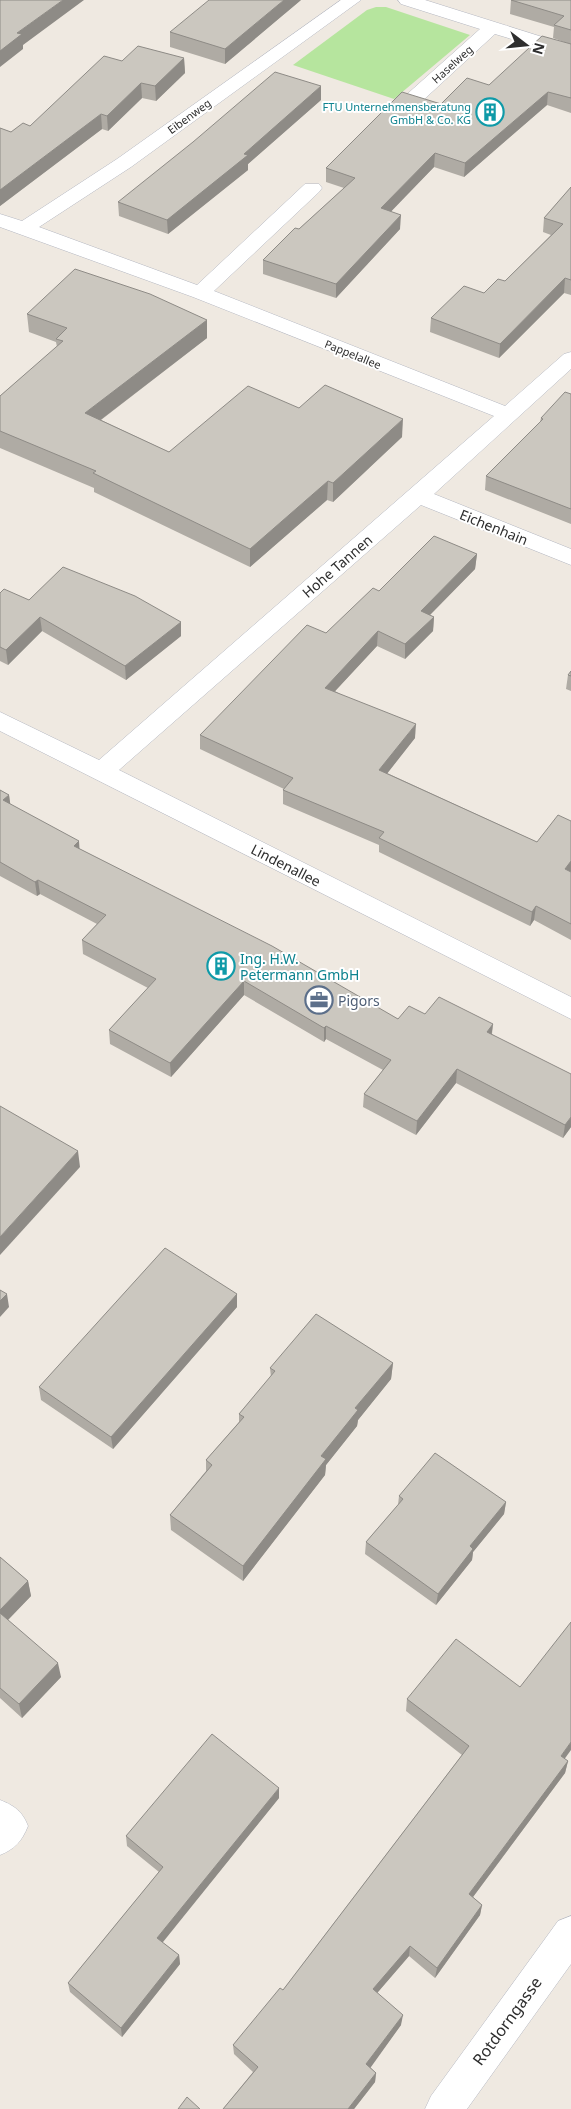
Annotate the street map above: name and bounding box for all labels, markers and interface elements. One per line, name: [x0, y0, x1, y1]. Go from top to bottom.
north arrow: [501, 20, 551, 70]
text: N: [528, 41, 550, 57]
street label: Haselweg: [428, 42, 476, 86]
street label: Eibenweg: [164, 95, 214, 137]
building icon: FTU Unternehmensberatung GmbH & Co. KG: [475, 97, 505, 127]
place label: FTU Unternehmensberatung GmbH & Co. KG: [323, 99, 471, 127]
street label: Pappelallee: [323, 336, 383, 372]
street label: Eichenhain: [457, 505, 531, 549]
street label: Hohe Tannen: [298, 530, 376, 602]
street label: Lindenallee: [248, 839, 324, 891]
place label: Ing. H.W. Petermann GmbH: [240, 949, 359, 984]
building icon: Ing. H.W. Petermann GmbH: [206, 951, 236, 981]
office icon: Pigors: [304, 985, 334, 1015]
place label: Pigors: [338, 991, 380, 1010]
street label: Rotdorngasse: [467, 1972, 547, 2070]

